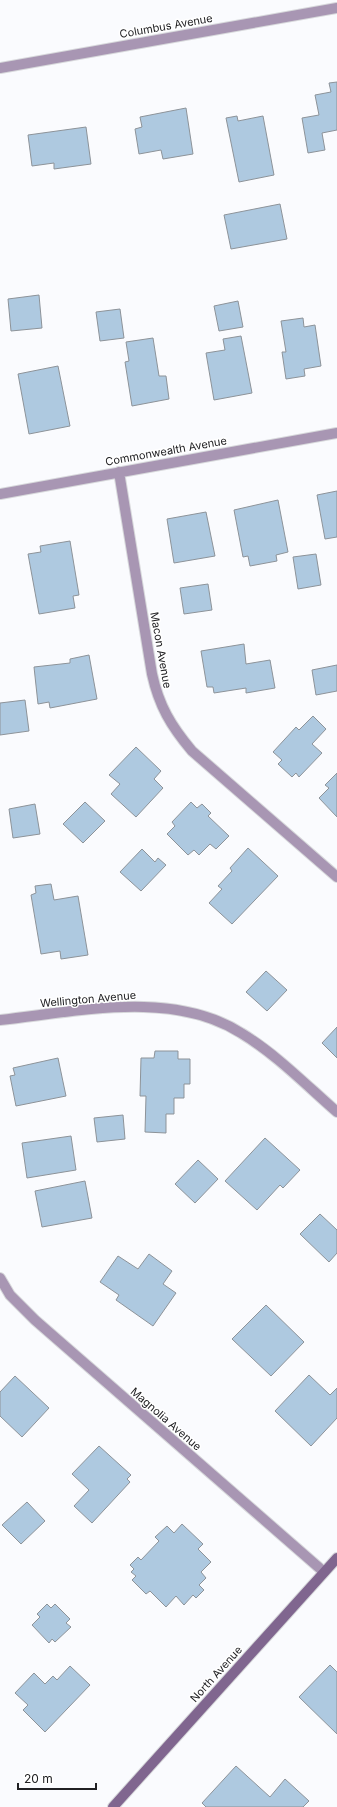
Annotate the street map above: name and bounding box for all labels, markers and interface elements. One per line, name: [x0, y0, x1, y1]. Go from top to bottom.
street label: Columbus Avenue: [118, 11, 214, 41]
street label: Commonwealth Avenue: [104, 433, 228, 469]
street label: Macon Avenue: [147, 611, 175, 689]
street label: Wellington Avenue: [39, 988, 137, 1010]
street label: Magnolia Avenue: [128, 1384, 204, 1454]
street label: North Avenue: [187, 1643, 245, 1705]
scale bar: [18, 1765, 96, 1791]
text: 20 m: [24, 1771, 53, 1786]

